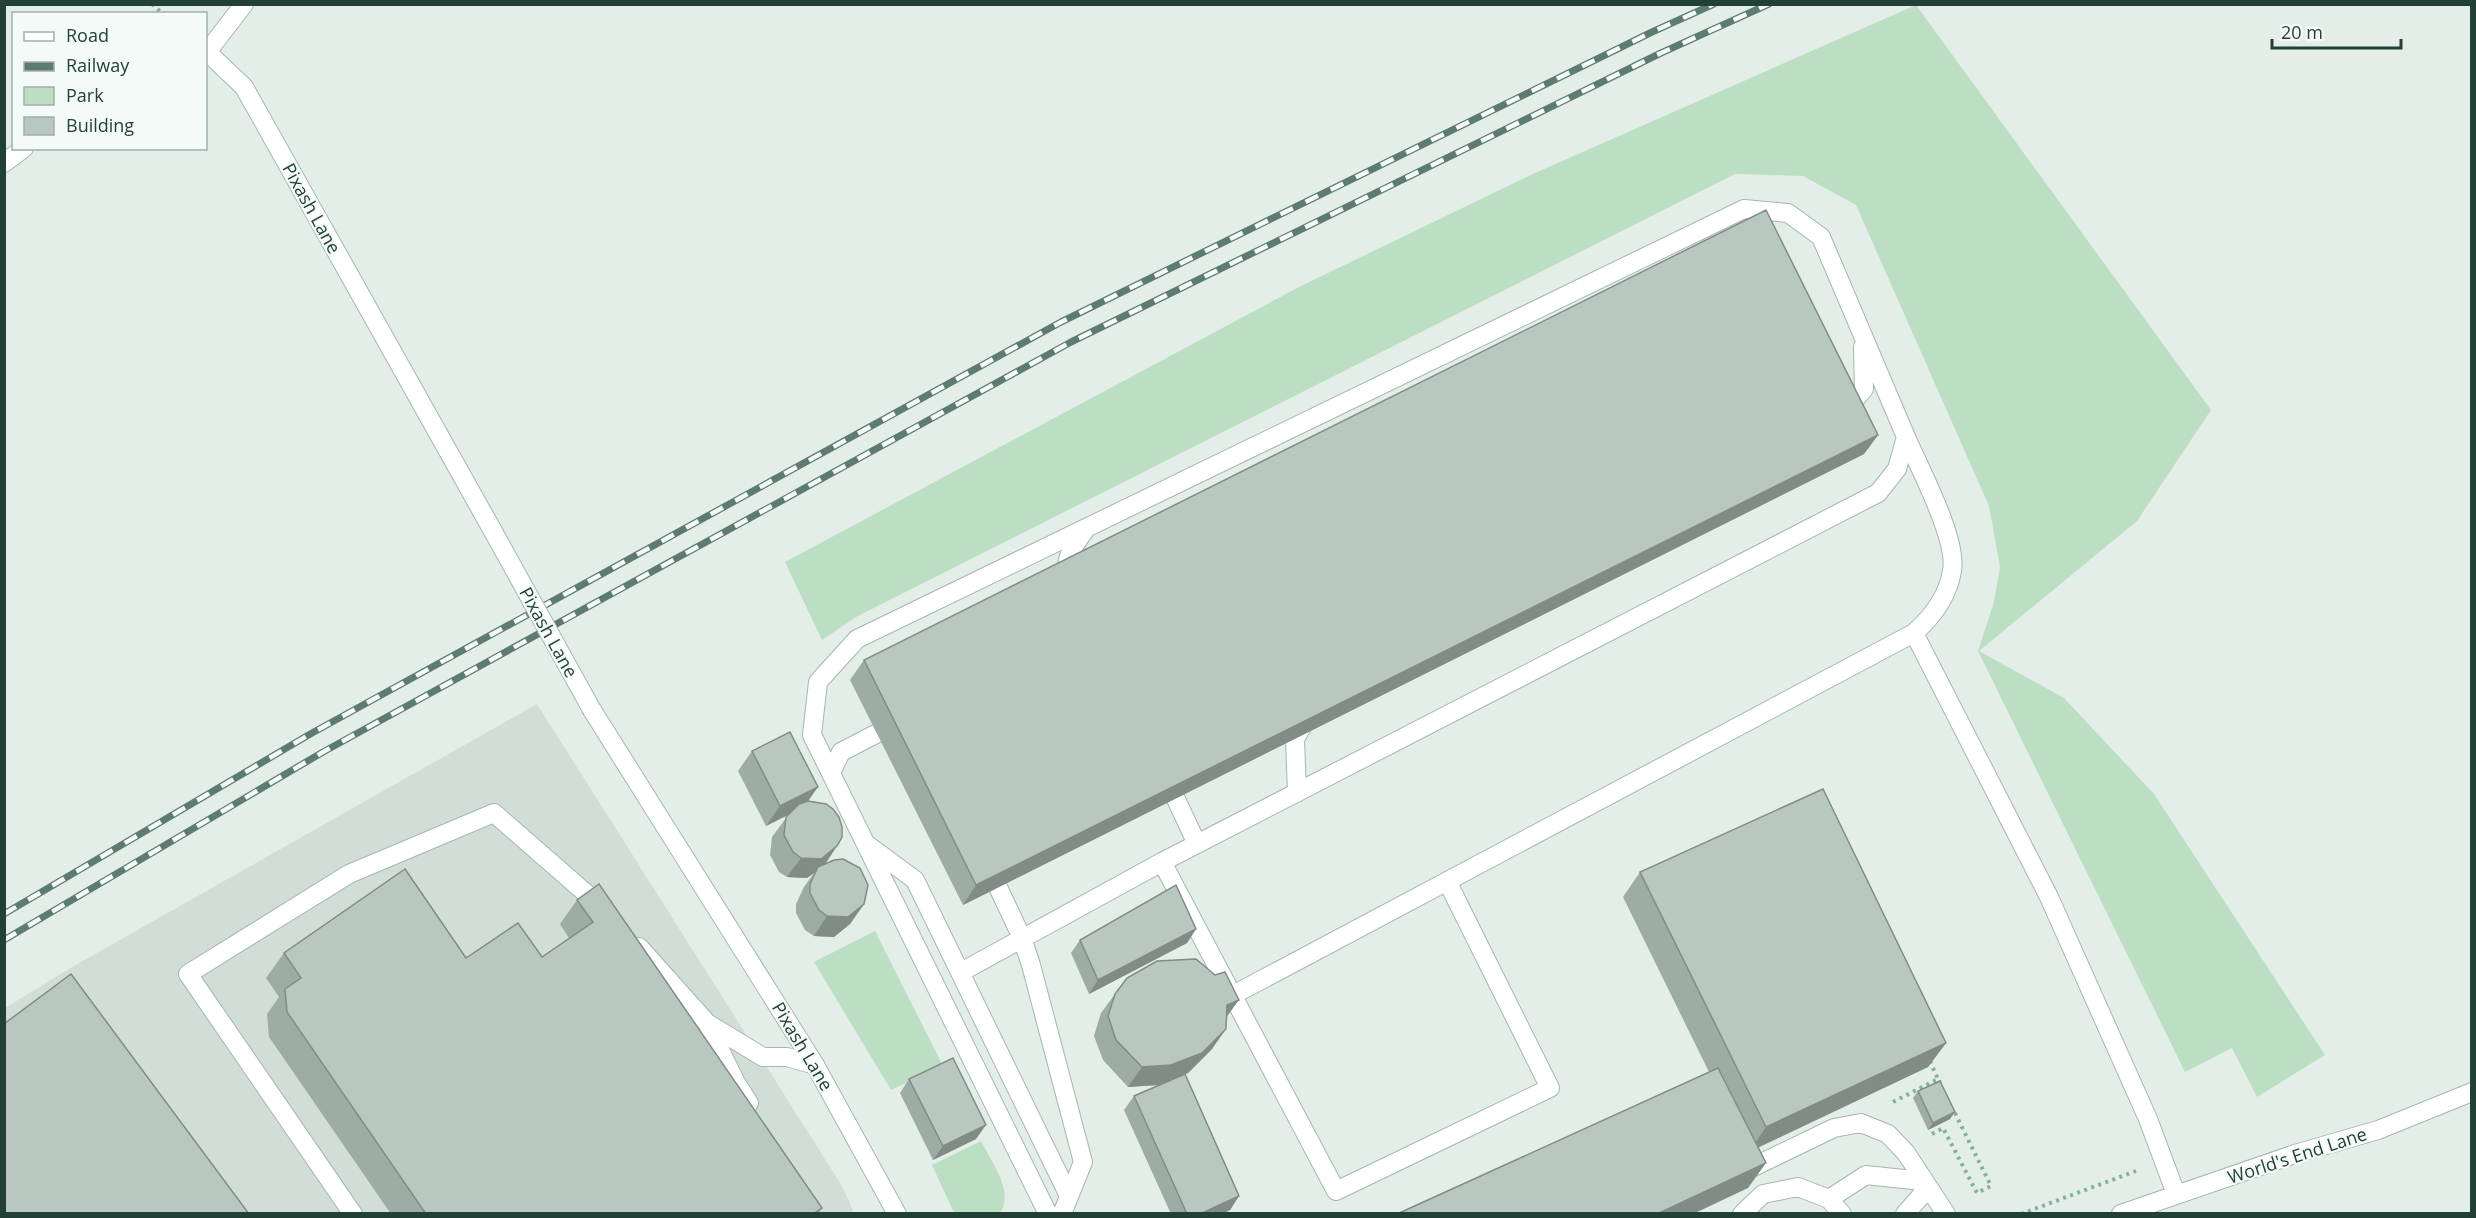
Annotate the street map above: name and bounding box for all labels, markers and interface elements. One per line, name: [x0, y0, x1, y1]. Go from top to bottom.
legend: [12, 12, 207, 150]
scale bar: [2272, 12, 2401, 50]
text: 20 m: [2281, 20, 2323, 44]
text: Road: [66, 23, 109, 47]
text: Railway: [66, 53, 130, 77]
text: Park: [66, 83, 104, 107]
text: Building: [66, 113, 134, 137]
street label: Pixash Lane: [277, 159, 347, 257]
street label: Pixash Lane: [514, 583, 584, 681]
street label: Pixash Lane: [767, 997, 839, 1095]
street label: World's End Lane: [2224, 1121, 2370, 1189]

